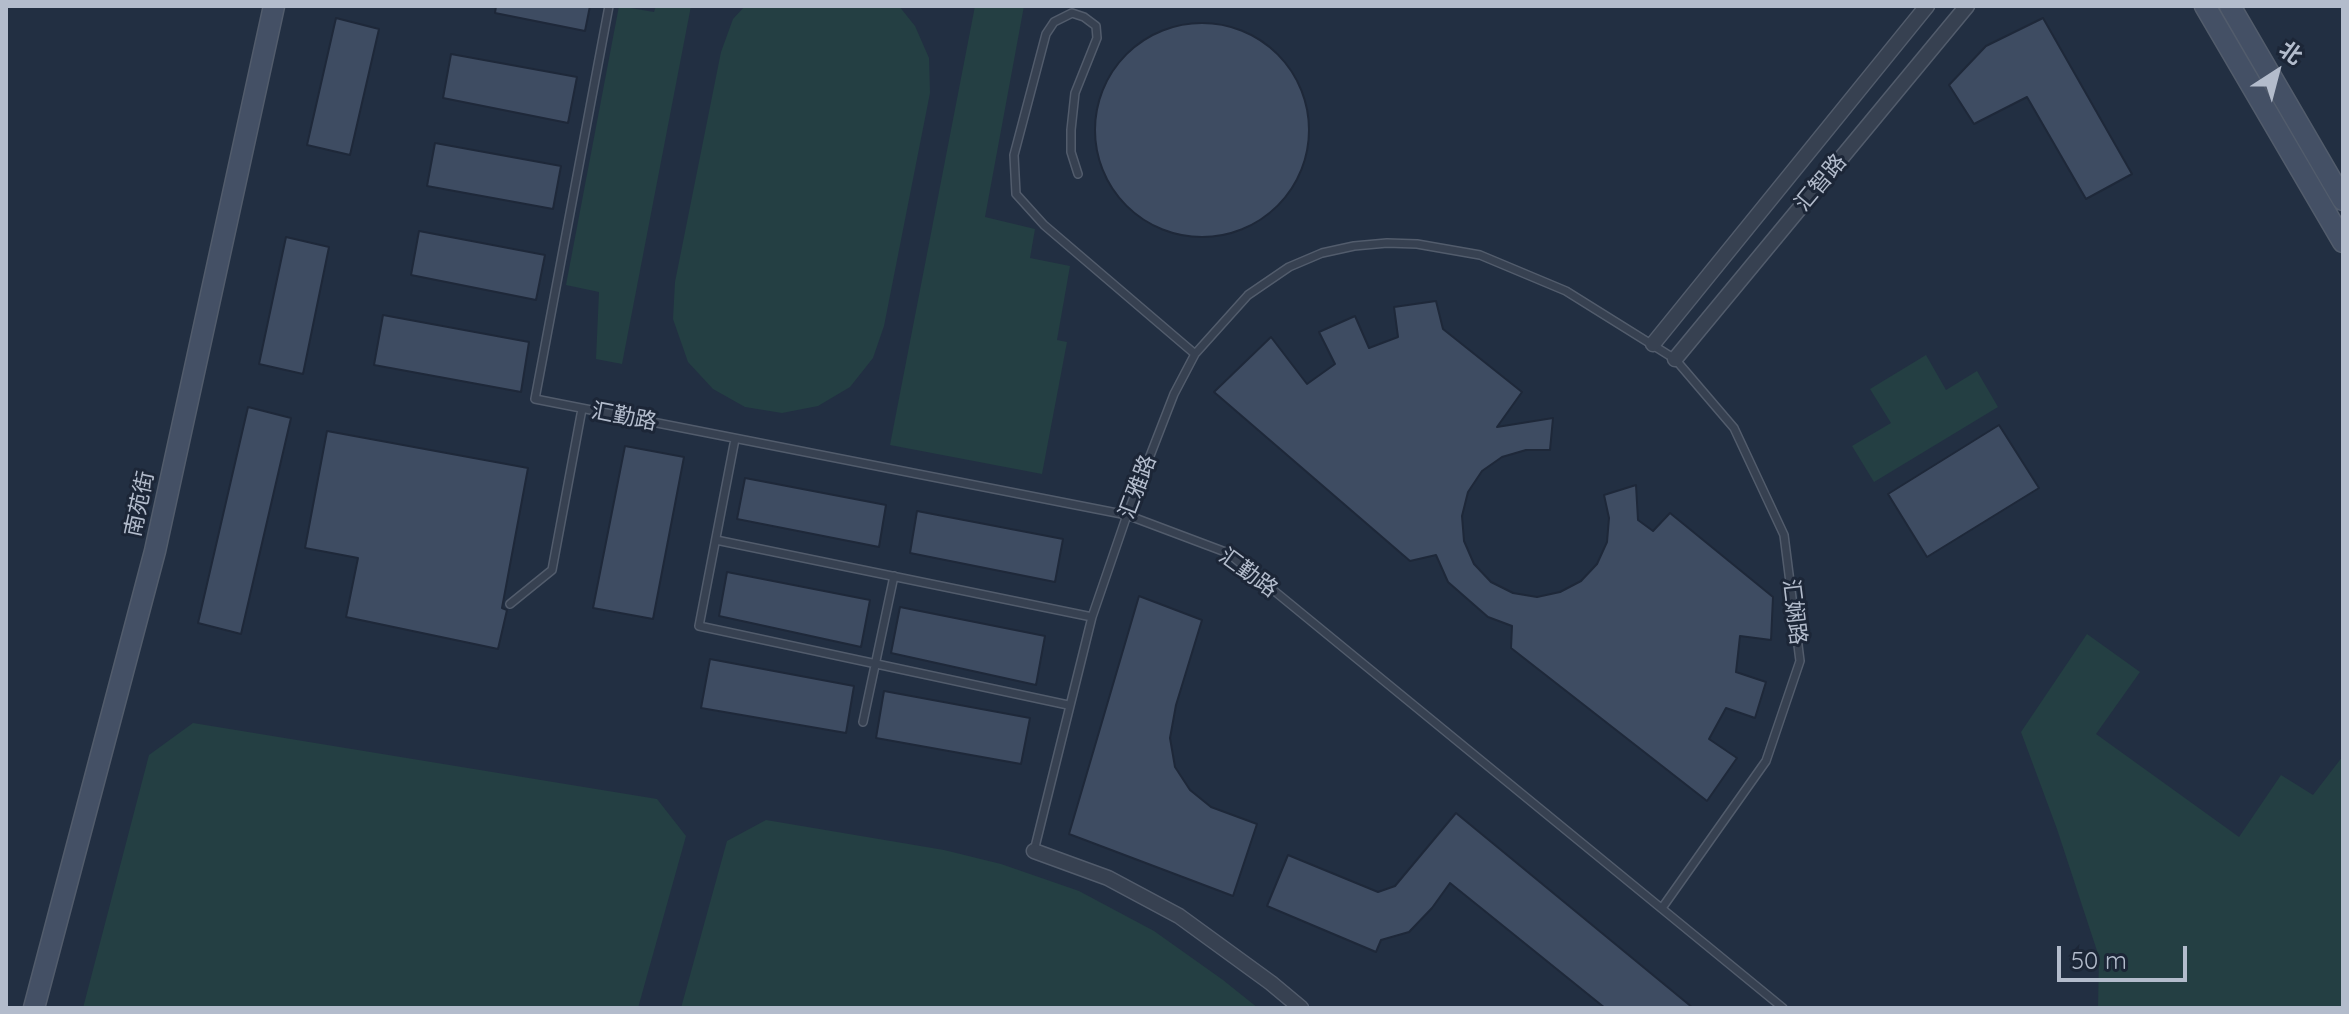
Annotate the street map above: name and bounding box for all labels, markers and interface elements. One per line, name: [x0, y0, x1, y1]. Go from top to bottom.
north arrow: [2237, 32, 2317, 112]
text: 北: [2274, 35, 2308, 70]
street label: 汇智路: [1790, 149, 1852, 217]
street label: 汇勤路: [589, 398, 659, 436]
street label: 汇雅路: [1114, 451, 1162, 523]
street label: 南苑街: [120, 469, 160, 539]
street label: 汇勤路: [1214, 543, 1282, 603]
street label: 汇娴路: [1777, 578, 1811, 646]
scale bar: [2061, 930, 2191, 980]
text: 50 m: [2071, 945, 2127, 975]

